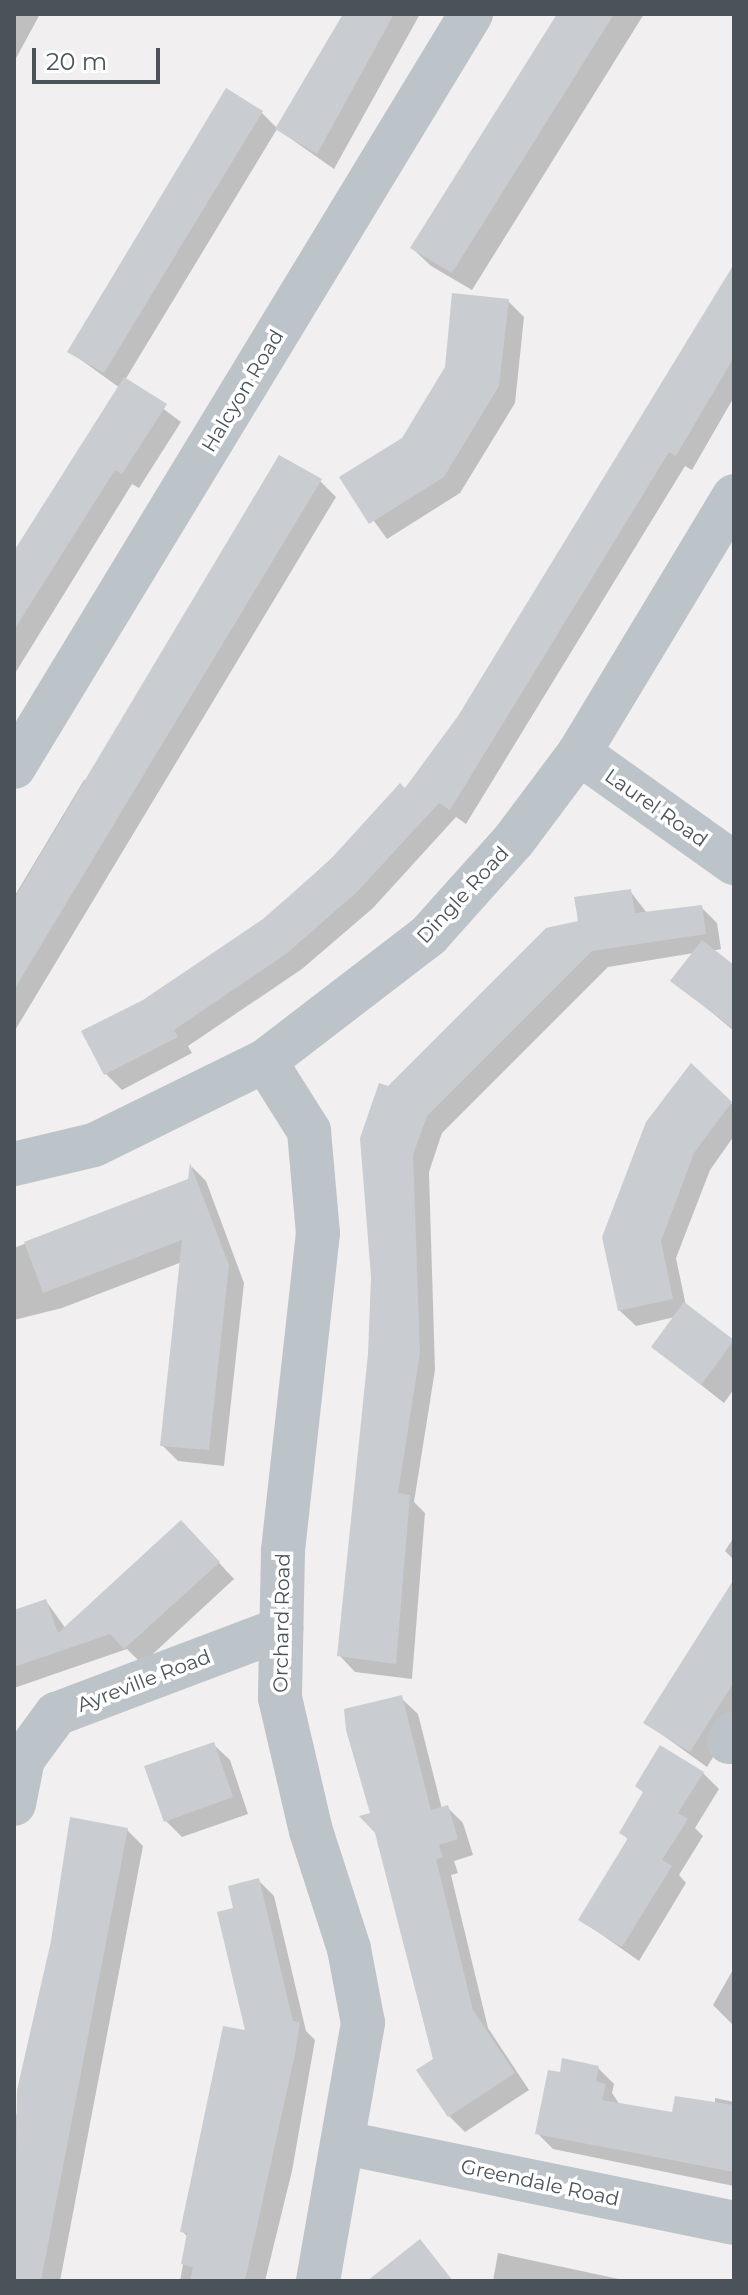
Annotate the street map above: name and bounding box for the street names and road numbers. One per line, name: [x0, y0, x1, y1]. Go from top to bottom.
street label: Halcyon Road: [197, 325, 289, 457]
street label: Laurel Road: [600, 764, 712, 852]
street label: Dingle Road: [412, 841, 514, 949]
street label: Orchard Road: [269, 1553, 295, 1693]
street label: Ayreville Road: [74, 1645, 214, 1717]
street label: Greendale Road: [459, 2154, 621, 2212]

